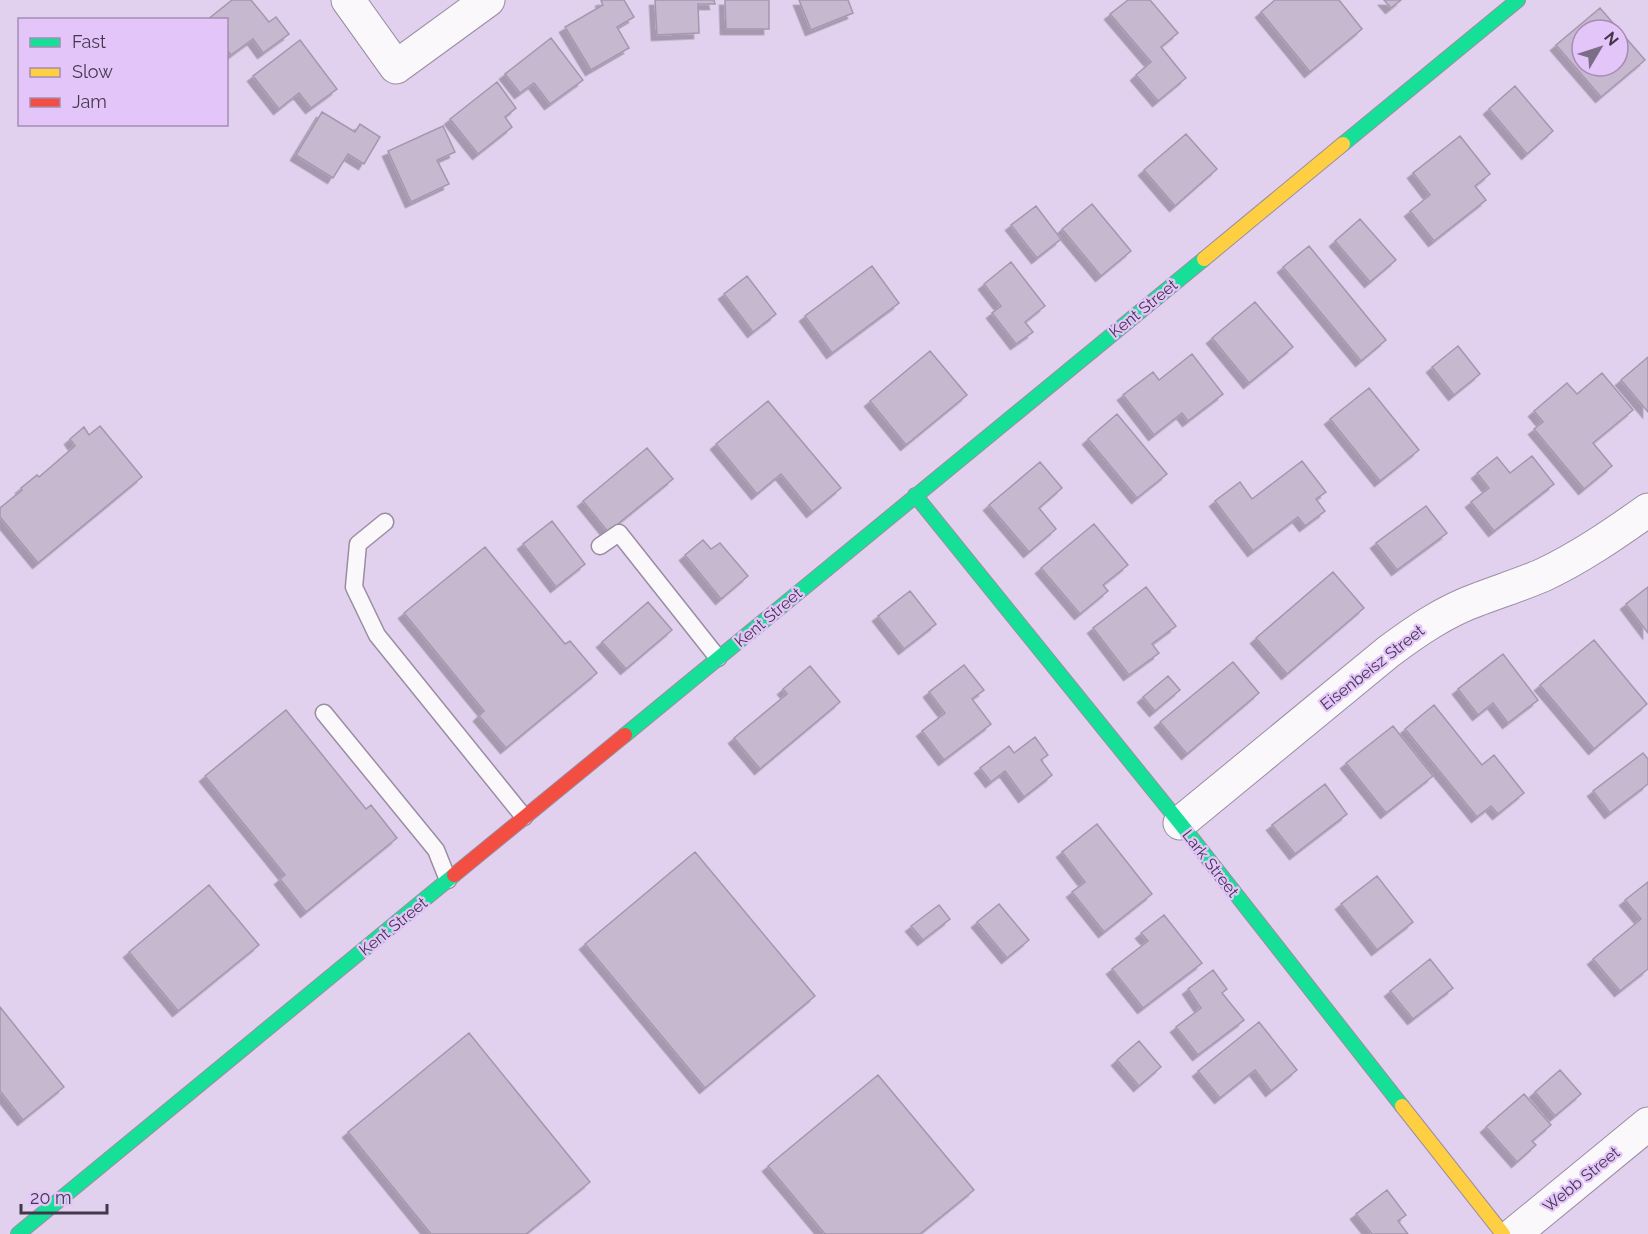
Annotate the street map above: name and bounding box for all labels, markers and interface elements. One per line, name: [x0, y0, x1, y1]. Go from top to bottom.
legend: [18, 18, 228, 126]
north arrow: [1570, 18, 1630, 78]
text: N: [1600, 28, 1622, 50]
text: Fast: [72, 31, 106, 52]
text: Slow: [72, 61, 113, 82]
text: Jam: [72, 91, 107, 112]
street label: Kent Street: [1105, 275, 1182, 342]
street label: Kent Street: [731, 583, 806, 651]
street label: Eisenbeisz Street: [1317, 621, 1428, 714]
street label: Lark Street: [1178, 826, 1243, 901]
street label: Kent Street: [355, 893, 432, 960]
street label: Webb Street: [1539, 1142, 1624, 1216]
scale bar: [21, 1177, 106, 1215]
text: 20 m: [30, 1187, 72, 1208]

